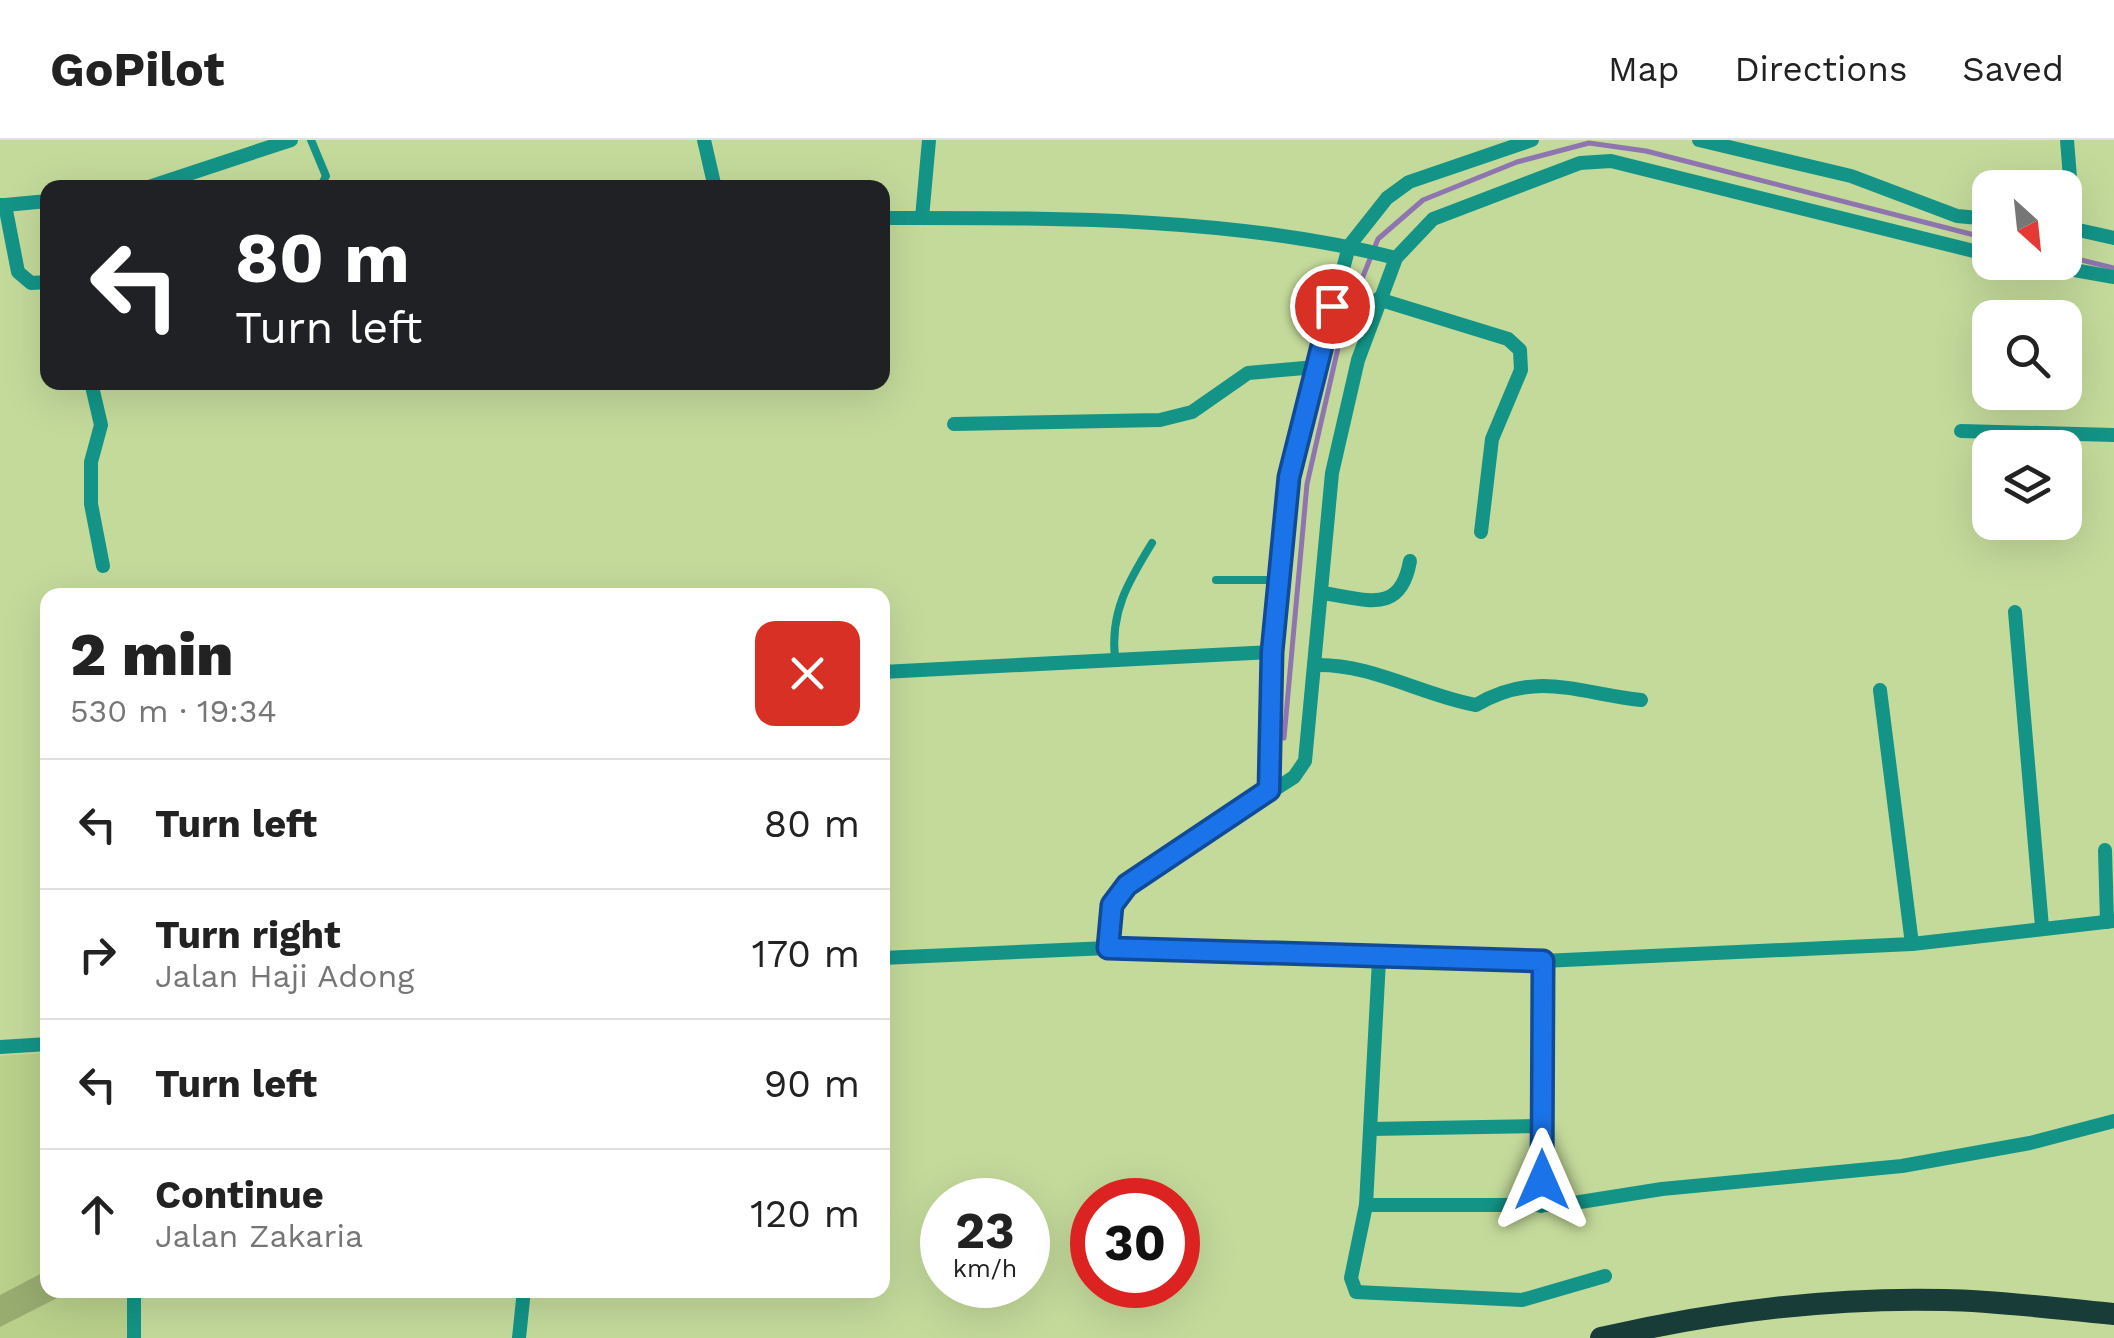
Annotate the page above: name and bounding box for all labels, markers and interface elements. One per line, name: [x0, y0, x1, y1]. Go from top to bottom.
text: GoPilot: [50, 41, 225, 98]
text: Map: [1608, 48, 1679, 90]
text: Directions: [1734, 48, 1907, 90]
text: Saved: [1962, 48, 2064, 90]
north arrow: [1972, 170, 2082, 280]
map controls: [1972, 170, 2082, 540]
text: 80 m: [235, 217, 410, 299]
icon: left: [70, 220, 200, 350]
pin: [1290, 264, 1375, 349]
icon: arrive: [1305, 279, 1360, 334]
button: search: [1972, 300, 2082, 410]
text: Turn left: [235, 301, 422, 354]
button: layers: [1972, 430, 2082, 540]
text: 2 min: [70, 619, 234, 690]
button: close: [755, 621, 860, 726]
text: 530 m · 19:34: [70, 692, 277, 730]
icon: left: [70, 797, 125, 852]
text: Turn left: [155, 802, 317, 846]
text: 80 m: [764, 802, 860, 846]
text: Turn right: [155, 913, 341, 957]
icon: right: [70, 927, 125, 982]
text: 170 m: [752, 932, 860, 976]
text: Jalan Haji Adong: [155, 957, 414, 995]
icon: left: [70, 1057, 125, 1112]
text: Turn left: [155, 1062, 317, 1106]
text: 90 m: [764, 1062, 860, 1106]
position arrow: [1490, 1128, 1594, 1232]
text: Continue: [155, 1173, 324, 1217]
speed limit sign: 30: [1070, 1178, 1200, 1308]
icon: ahead: [70, 1187, 125, 1242]
text: 120 m: [750, 1192, 860, 1236]
text: 23: [955, 1201, 1015, 1260]
text: Jalan Zakaria: [155, 1217, 363, 1255]
text: km/h: [953, 1254, 1017, 1283]

